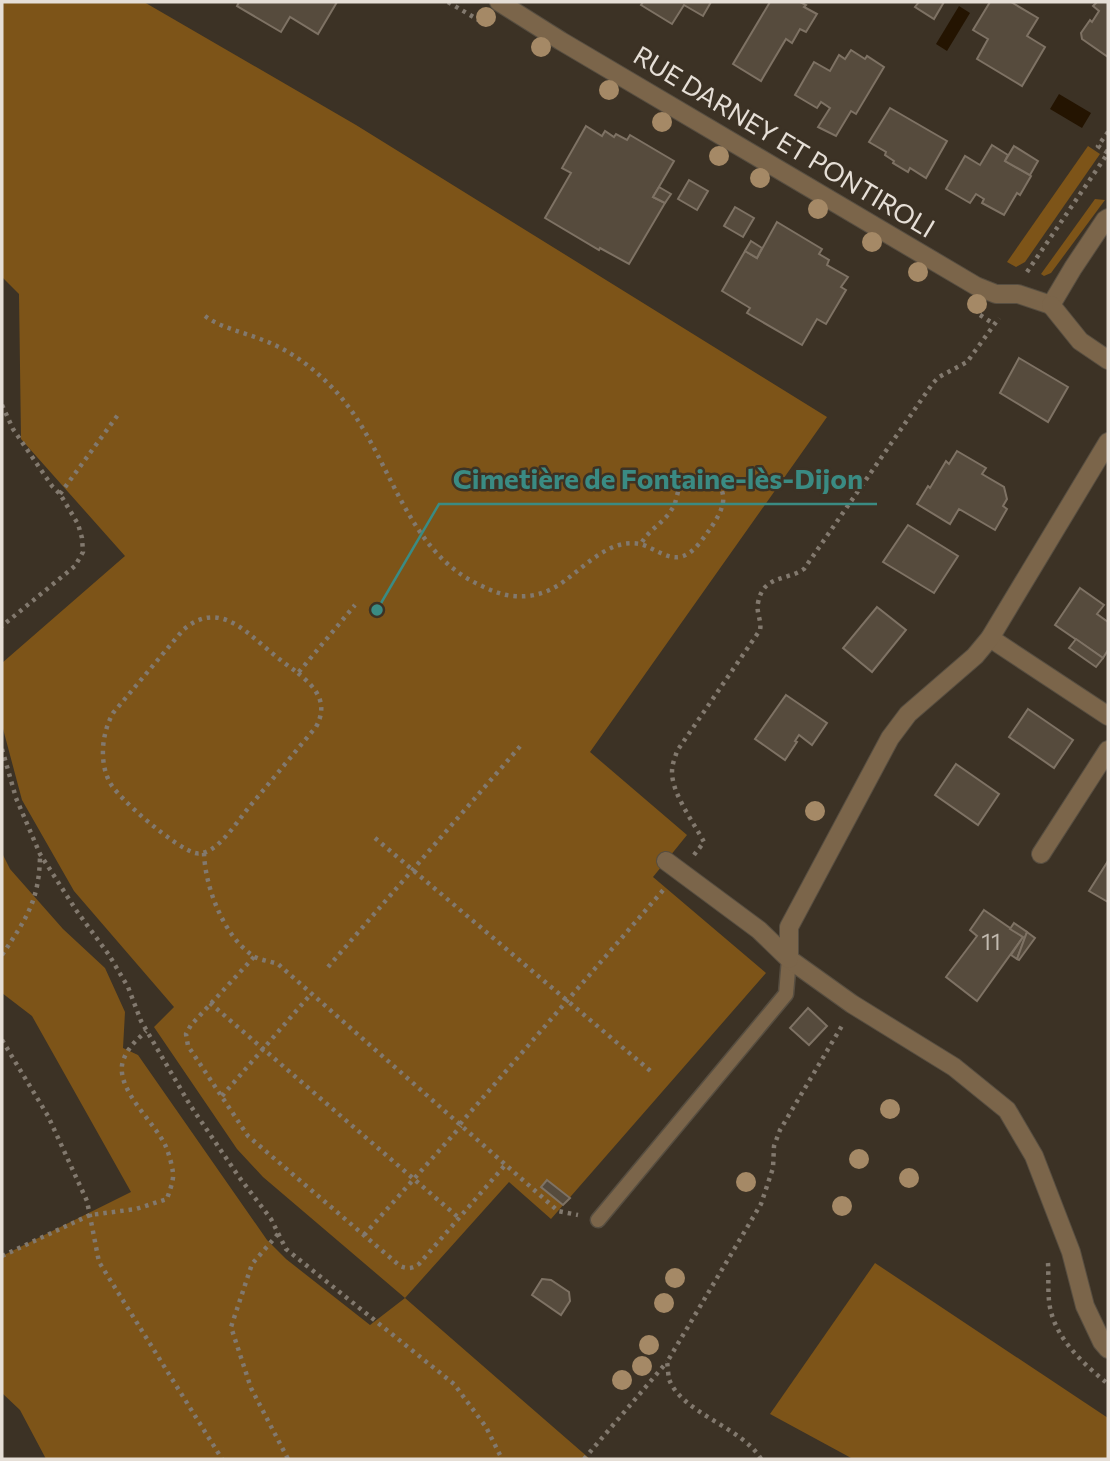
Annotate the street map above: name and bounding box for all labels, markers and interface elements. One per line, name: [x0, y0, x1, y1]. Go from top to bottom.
street label: RUE DARNEY ET PONTIROLI: [629, 38, 941, 243]
callout: Cimetière de Fontaine-lès-Dijon: [439, 455, 877, 504]
text: Cimetière de Fontaine-lès-Dijon: [453, 461, 863, 495]
house number: 11: [981, 927, 1001, 955]

